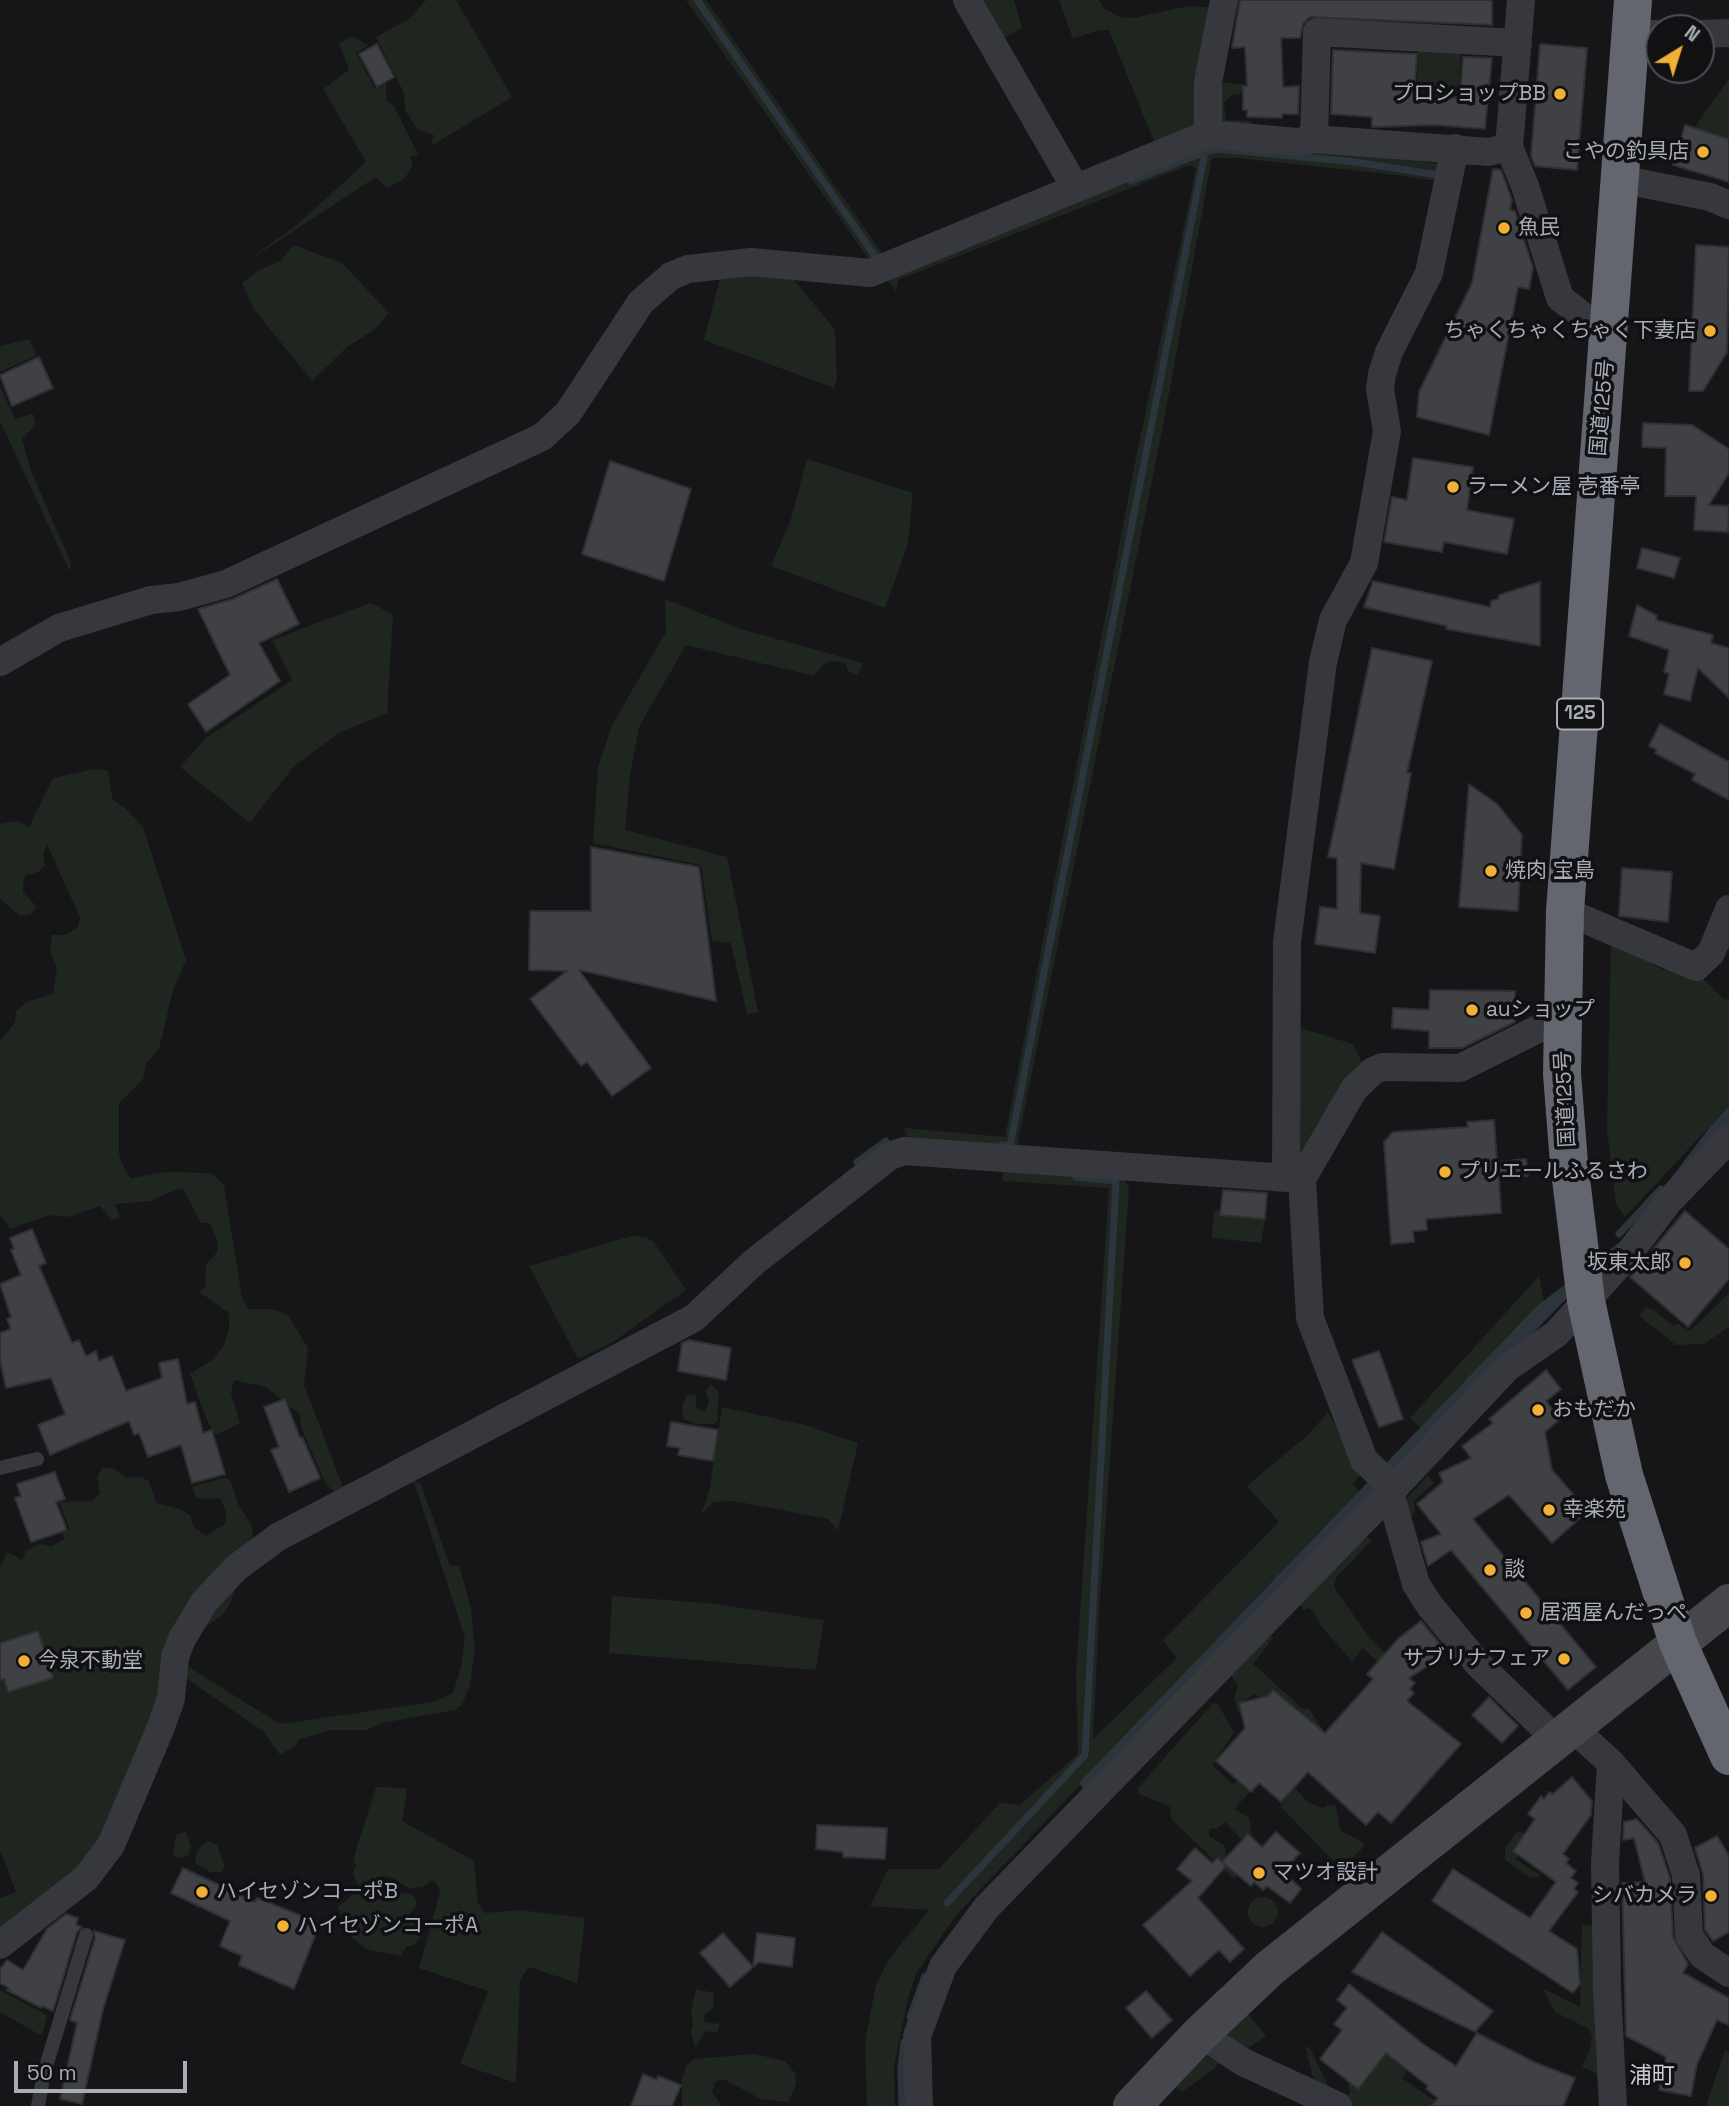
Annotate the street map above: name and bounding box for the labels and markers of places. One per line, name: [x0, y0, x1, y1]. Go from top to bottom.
place label: プロショップBB: [1392, 81, 1546, 107]
marker: プロショップBB: [1552, 86, 1568, 102]
place label: こやの釣具店: [1563, 139, 1689, 165]
marker: こやの釣具店: [1695, 144, 1711, 160]
place label: 魚民: [1518, 215, 1560, 241]
marker: 魚民: [1496, 220, 1512, 236]
place label: ちゃくちゃくちゃく下妻店: [1444, 318, 1696, 344]
marker: ちゃくちゃくちゃく下妻店: [1702, 323, 1718, 339]
place label: ラーメン屋 壱番亭: [1467, 474, 1640, 500]
marker: ラーメン屋 壱番亭: [1445, 479, 1461, 495]
place label: 焼肉 宝島: [1505, 858, 1594, 884]
marker: 焼肉 宝島: [1483, 863, 1499, 879]
place label: auショップ: [1486, 997, 1595, 1023]
marker: auショップ: [1464, 1002, 1480, 1018]
place label: プリエールふるさわ: [1459, 1159, 1648, 1185]
marker: プリエールふるさわ: [1437, 1164, 1453, 1180]
place label: 坂東太郎: [1587, 1250, 1671, 1276]
marker: 坂東太郎: [1677, 1255, 1693, 1271]
place label: おもだか: [1552, 1397, 1636, 1423]
marker: おもだか: [1530, 1402, 1546, 1418]
place label: 幸楽苑: [1563, 1497, 1626, 1523]
marker: 幸楽苑: [1541, 1502, 1557, 1518]
place label: 談: [1504, 1557, 1525, 1583]
marker: 談: [1482, 1562, 1498, 1578]
place label: 居酒屋んだっぺ: [1540, 1600, 1687, 1626]
marker: 居酒屋んだっぺ: [1518, 1605, 1534, 1621]
place label: サブリナフェア: [1403, 1646, 1550, 1672]
place label: 今泉不動堂: [38, 1648, 143, 1674]
marker: サブリナフェア: [1556, 1651, 1572, 1667]
marker: 今泉不動堂: [16, 1653, 32, 1669]
place label: マツオ設計: [1273, 1860, 1378, 1886]
marker: マツオ設計: [1251, 1865, 1267, 1881]
place label: ハイセゾンコーポB: [216, 1879, 398, 1905]
place label: シバカメラ: [1592, 1883, 1697, 1909]
marker: ハイセゾンコーポB: [194, 1884, 210, 1900]
marker: シバカメラ: [1703, 1888, 1719, 1904]
place label: ハイセゾンコーポA: [297, 1913, 478, 1939]
marker: ハイセゾンコーポA: [275, 1918, 291, 1934]

